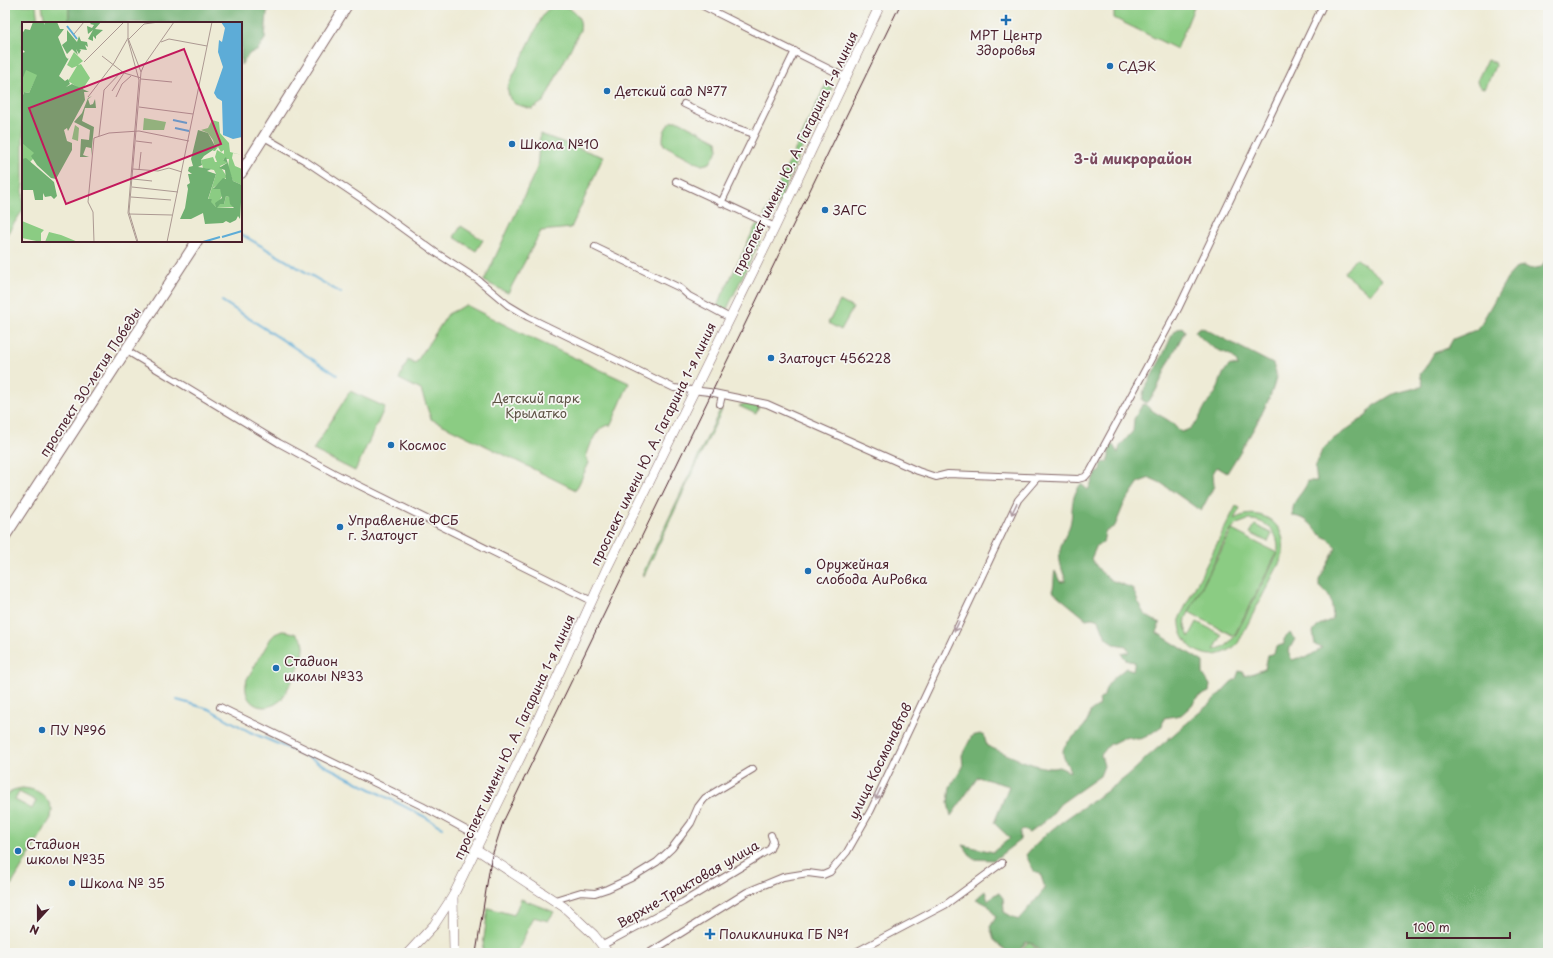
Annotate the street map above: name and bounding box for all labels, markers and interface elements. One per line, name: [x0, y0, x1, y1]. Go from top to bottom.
marker: МРТ Центр Здоровья: [1000, 14, 1012, 26]
inset map: [22, 22, 242, 242]
place label: МРТ Центр Здоровья: [970, 25, 1043, 59]
street label: проспект имени Ю. А. Гагарина 1-я линия: [727, 28, 862, 278]
place label: СДЭК: [1118, 56, 1156, 75]
marker: СДЭК: [1105, 61, 1115, 71]
place label: Детский сад №77: [614, 81, 727, 100]
marker: Детский сад №77: [602, 86, 612, 96]
place label: Школа №10: [520, 134, 599, 153]
marker: Школа №10: [507, 139, 517, 149]
district label: 3-й микрорайон: [1074, 148, 1192, 169]
place label: ЗАГС: [832, 200, 867, 219]
marker: ЗАГС: [820, 205, 830, 215]
street label: проспект 30-летия Победы: [34, 303, 145, 460]
street label: проспект имени Ю. А. Гагарина 1-я линия: [585, 319, 720, 569]
place label: Златоуст 456228: [778, 348, 891, 367]
marker: Златоуст 456228: [766, 353, 776, 363]
park label: Детский парк Крылатко: [492, 388, 580, 422]
place label: Космос: [399, 435, 446, 454]
marker: Космос: [386, 440, 396, 450]
one-way arrow: [1010, 503, 1017, 515]
place label: Управление ФСБ г. Златоуст: [348, 510, 458, 544]
marker: Управление ФСБ г. Златоуст: [335, 522, 345, 532]
place label: Оружейная слобода АиРовка: [816, 554, 928, 588]
marker: Оружейная слобода АиРовка: [803, 566, 813, 576]
street label: проспект имени Ю. А. Гагарина 1-я линия: [448, 611, 579, 863]
one-way arrow: [953, 620, 960, 632]
place label: Стадион школы №33: [284, 651, 364, 685]
marker: Стадион школы №33: [271, 663, 281, 673]
street label: улица Космонавтов: [843, 699, 916, 822]
place label: ПУ №96: [50, 720, 106, 739]
marker: ПУ №96: [37, 725, 47, 735]
one-way arrow: [874, 788, 881, 800]
place label: Стадион школы №35: [26, 834, 105, 868]
street label: Верхне-Трактовая улица: [613, 835, 763, 932]
marker: Стадион школы №35: [13, 846, 23, 856]
place label: Школа № 35: [80, 873, 165, 892]
marker: Школа № 35: [67, 878, 77, 888]
north arrow: [18, 900, 58, 940]
scale bar: [1407, 914, 1510, 940]
text: 100 m: [1413, 918, 1450, 936]
text: N: [27, 920, 41, 939]
place label: Поликлиника ГБ №1: [719, 924, 849, 943]
marker: Поликлиника ГБ №1: [704, 928, 716, 940]

